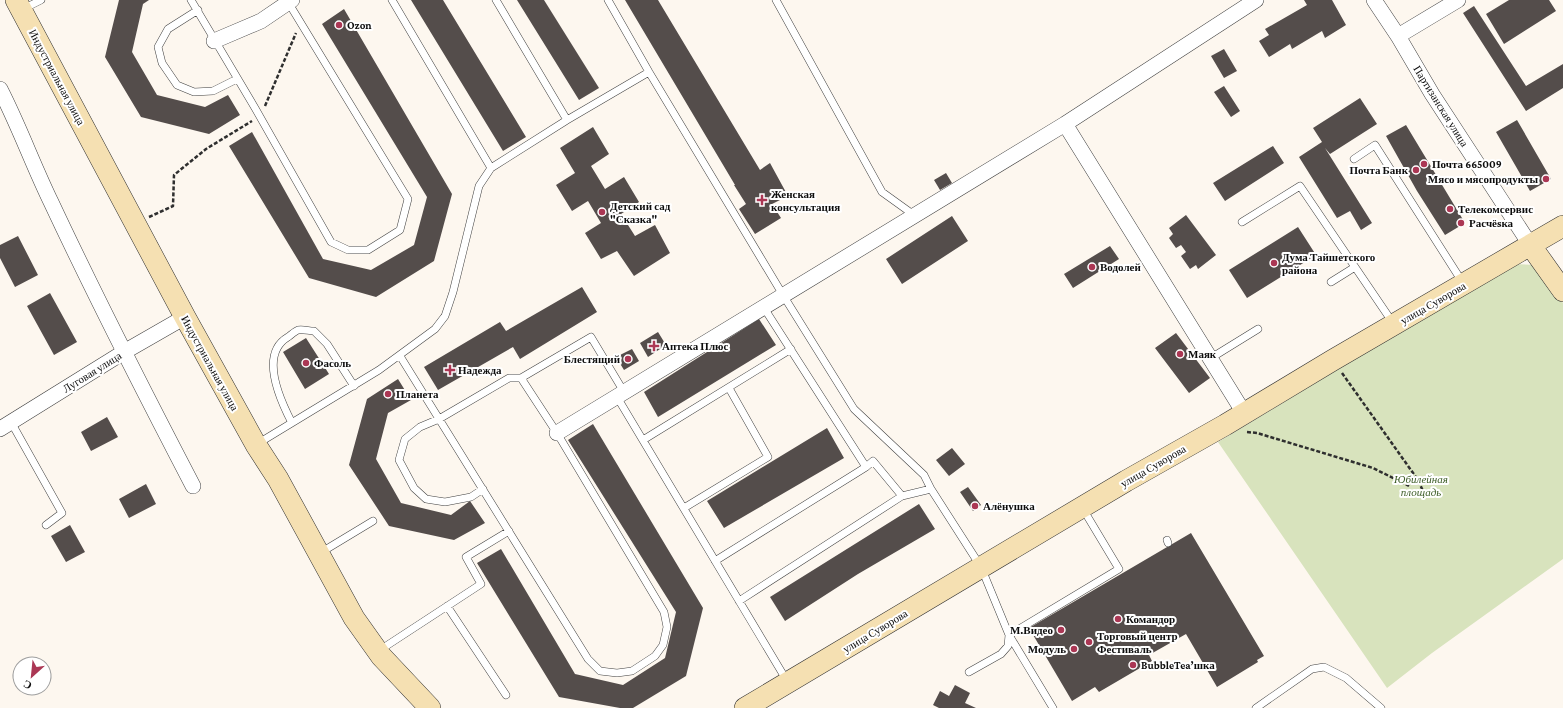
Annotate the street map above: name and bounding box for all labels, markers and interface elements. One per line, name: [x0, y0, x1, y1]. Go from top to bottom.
place label: Ozon: [347, 19, 372, 31]
marker: Ozon: [334, 20, 344, 30]
street label: Индустриальная улица: [27, 27, 87, 127]
street label: Партизанская улица: [1411, 63, 1471, 149]
place label: Почта 665009: [1432, 158, 1502, 170]
marker: Почта 665009: [1419, 159, 1429, 169]
place label: Почта Банк: [1349, 164, 1409, 176]
marker: Почта Банк: [1411, 165, 1421, 175]
place label: Мясо и мясопродукты: [1428, 173, 1538, 185]
marker: Мясо и мясопродукты: [1541, 174, 1551, 184]
place label: Женская консультация: [771, 188, 840, 213]
marker: Женская консультация: [756, 194, 768, 206]
place label: Детский сад "Сказка": [610, 200, 671, 225]
place label: Телекомсервис: [1458, 203, 1533, 215]
marker: Телекомсервис: [1445, 204, 1455, 214]
marker: Детский сад "Сказка": [597, 207, 607, 217]
place label: Расчёsка: [1469, 217, 1514, 229]
marker: Расчёsка: [1456, 218, 1466, 228]
place label: Дума Тайшетского района: [1282, 251, 1376, 276]
marker: Дума Тайшетского района: [1269, 258, 1279, 268]
place label: Водолей: [1100, 261, 1141, 273]
marker: Водолей: [1087, 262, 1097, 272]
street label: улица Суворова: [1398, 279, 1468, 327]
street label: Индустриальная улица: [179, 313, 241, 413]
place label: Аптека Плюс: [662, 340, 728, 352]
marker: Аптека Плюс: [649, 341, 659, 351]
place label: Маяк: [1188, 348, 1217, 360]
street label: Луговая улица: [61, 349, 124, 395]
marker: Маяк: [1175, 349, 1185, 359]
place label: Блестящий: [564, 353, 621, 365]
marker: Блестящий: [623, 354, 633, 364]
place label: Фасоль: [314, 357, 351, 369]
marker: Фасоль: [301, 358, 311, 368]
place label: Надежда: [458, 364, 502, 376]
marker: Надежда: [445, 365, 455, 375]
place label: Планета: [396, 388, 439, 400]
marker: Планета: [383, 389, 393, 399]
street label: улица Суворова: [1118, 442, 1188, 490]
park label: Юбилейная площадь: [1393, 473, 1448, 498]
place label: Алёнушка: [983, 500, 1035, 512]
marker: Алёнушка: [970, 501, 980, 511]
street label: улица Суворова: [840, 607, 910, 655]
place label: Командор: [1126, 613, 1175, 625]
marker: Командор: [1113, 614, 1123, 624]
place label: М.Видео: [1010, 624, 1053, 636]
marker: М.Видео: [1056, 625, 1066, 635]
place label: Торговый центр Фестиваль: [1097, 630, 1178, 655]
marker: Торговый центр Фестиваль: [1084, 637, 1094, 647]
place label: Модуль: [1028, 643, 1066, 655]
marker: Модуль: [1069, 644, 1079, 654]
north arrow: [12, 656, 52, 696]
place label: BubbleTea’шка: [1141, 659, 1215, 671]
marker: BubbleTea’шка: [1128, 660, 1138, 670]
text: С: [21, 678, 34, 692]

